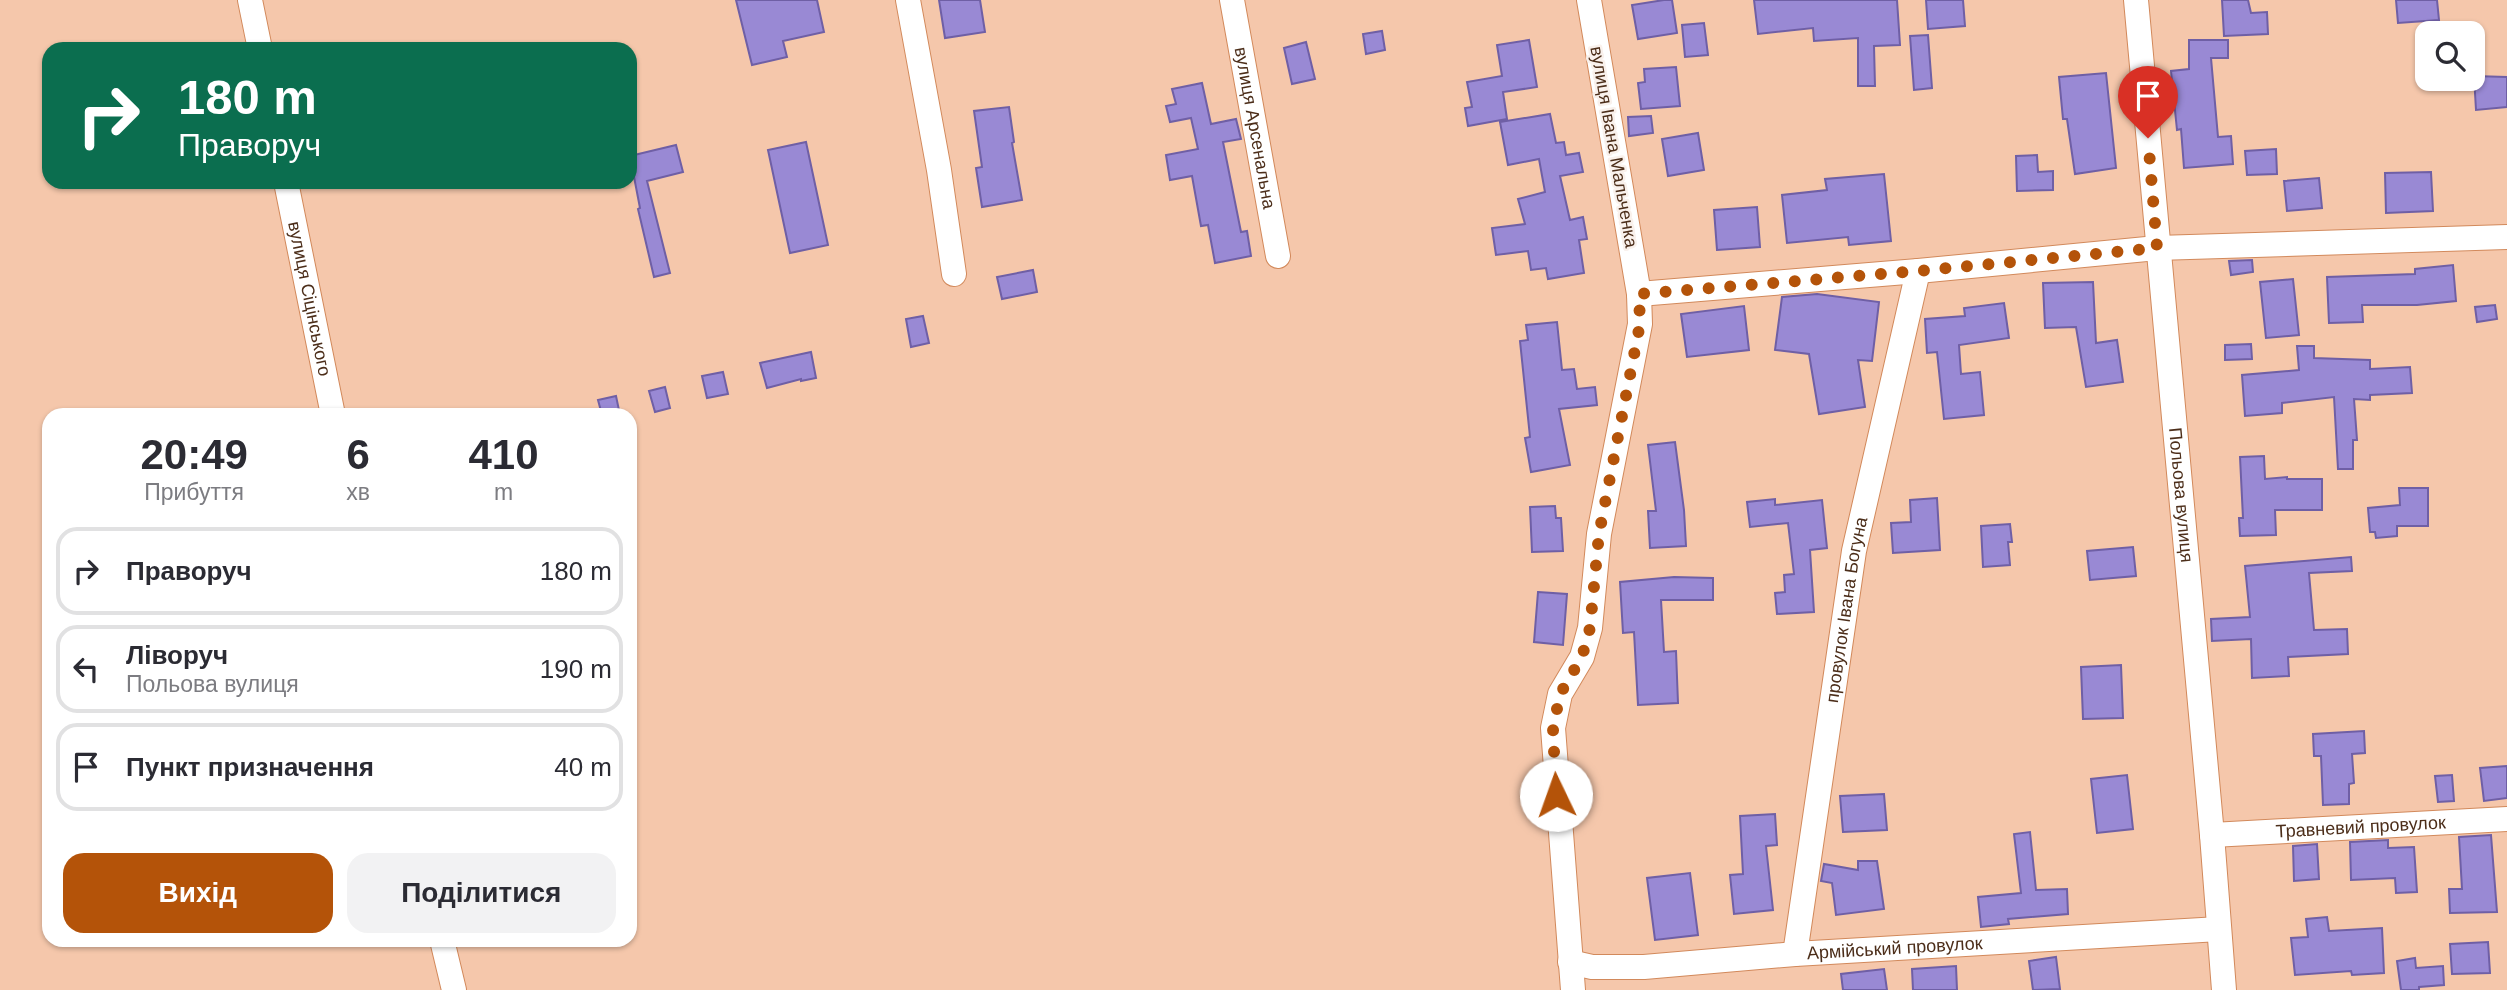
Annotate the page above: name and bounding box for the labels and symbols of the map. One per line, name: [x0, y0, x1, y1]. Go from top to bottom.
street label: вулиця Арсенальна: [1231, 45, 1280, 212]
street label: вулиця Івана Мальченка: [1586, 45, 1642, 250]
pin: [2118, 66, 2178, 138]
street label: вулиця Сіцінського: [284, 220, 335, 378]
street label: Польова вулиця: [2165, 427, 2197, 563]
street label: провулок Івана Богуна: [1822, 514, 1872, 704]
position arrow: [1519, 758, 1593, 832]
street label: Травневий провулок: [2275, 812, 2447, 842]
street label: Армійський провулок: [1806, 933, 1983, 963]

